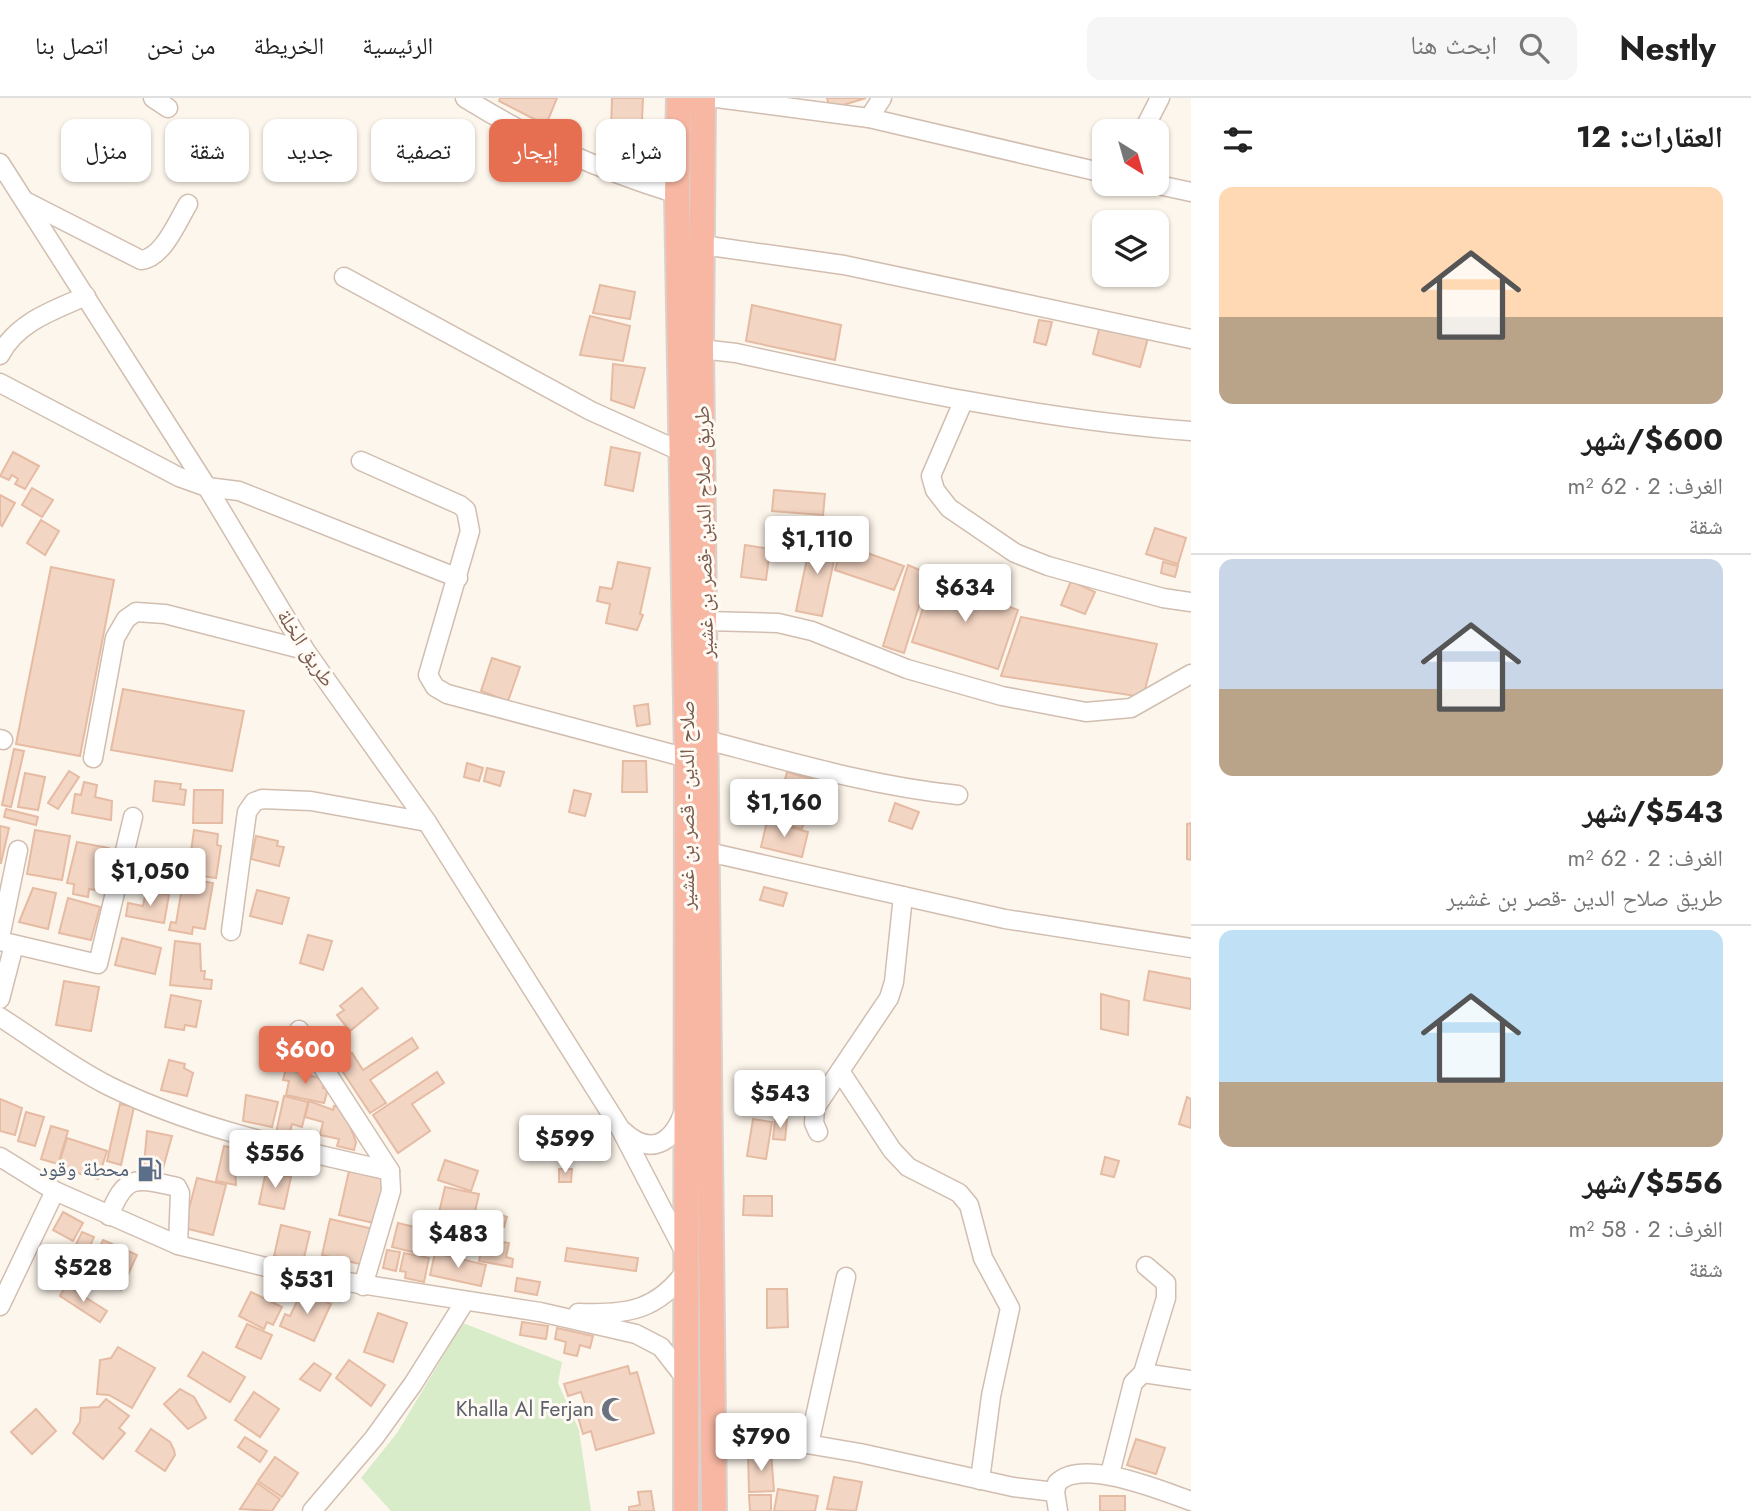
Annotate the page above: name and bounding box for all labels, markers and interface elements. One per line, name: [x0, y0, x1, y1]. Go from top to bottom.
search box: [1087, 17, 1577, 80]
text: Nestly: [1619, 25, 1716, 72]
text: ابحث هنا: [1410, 26, 1497, 64]
text: اتصل بنا: [35, 28, 109, 63]
text: من نحن: [147, 28, 216, 63]
text: الخريطة: [254, 28, 324, 63]
text: الرئيسية: [362, 28, 433, 63]
icon: search: [1515, 29, 1553, 67]
text: العقارات: 12: [1576, 115, 1723, 158]
chip: منزل: [61, 119, 151, 182]
chip: شقة: [165, 119, 249, 182]
chip: جديد: [263, 119, 357, 182]
chip: تصفية: [371, 119, 475, 182]
chip: إيجار: [489, 119, 582, 182]
chip: شراء: [596, 119, 686, 182]
north arrow: [1092, 119, 1169, 196]
map controls: [1092, 119, 1169, 287]
icon: filters: [1219, 121, 1257, 159]
button: layers: [1092, 210, 1169, 287]
icon: home: [1408, 232, 1534, 358]
street label: طريق صلاح الدين -قصر بن غشير: [687, 405, 721, 660]
text: $600/شهر: [1582, 418, 1723, 461]
text: الغرف: 2 · 62 m²: [1568, 469, 1723, 503]
text: شقة: [1689, 509, 1723, 543]
pin: $1,110: [760, 517, 874, 576]
text: $1,110: [781, 522, 853, 556]
pin: $634: [924, 564, 1006, 624]
text: $634: [935, 570, 995, 604]
street label: طريق الخلة: [270, 603, 342, 693]
icon: home: [1408, 604, 1534, 730]
street label: صلاح الدين - قصر بن غشير: [672, 700, 702, 911]
pin: $1,160: [727, 780, 841, 839]
text: $1,160: [746, 785, 822, 819]
text: $543/شهر: [1582, 790, 1723, 833]
text: الغرف: 2 · 62 m²: [1568, 841, 1723, 875]
pin: $1,050: [93, 848, 207, 908]
text: $1,050: [111, 854, 189, 888]
text: طريق صلاح الدين -قصر بن غشير: [1446, 881, 1723, 915]
icon: home: [1408, 975, 1534, 1101]
pin: $600: [264, 1026, 346, 1086]
text: $600: [275, 1032, 335, 1066]
pin: $543: [739, 1070, 821, 1130]
text: $543: [750, 1076, 810, 1110]
pin: $599: [524, 1116, 606, 1175]
text: $599: [535, 1121, 595, 1155]
pin: $556: [234, 1130, 316, 1190]
text: $556: [245, 1136, 305, 1170]
place label: محطة وقود: [39, 1154, 129, 1184]
fuel station icon: محطة وقود: [135, 1155, 163, 1183]
text: $556/شهر: [1583, 1161, 1723, 1204]
pin: $483: [417, 1210, 499, 1270]
text: الغرف: 2 · 58 m²: [1568, 1212, 1723, 1246]
text: $483: [428, 1216, 488, 1250]
pin: $528: [42, 1244, 124, 1304]
text: $528: [54, 1250, 112, 1284]
text: شقة: [1689, 1252, 1723, 1286]
pin: $531: [266, 1256, 348, 1316]
text: $531: [279, 1262, 335, 1296]
place label: Khalla Al Ferjan: [456, 1394, 594, 1424]
mosque icon: Khalla Al Ferjan: [600, 1395, 628, 1423]
pin: $790: [720, 1414, 802, 1473]
text: $790: [732, 1419, 790, 1453]

